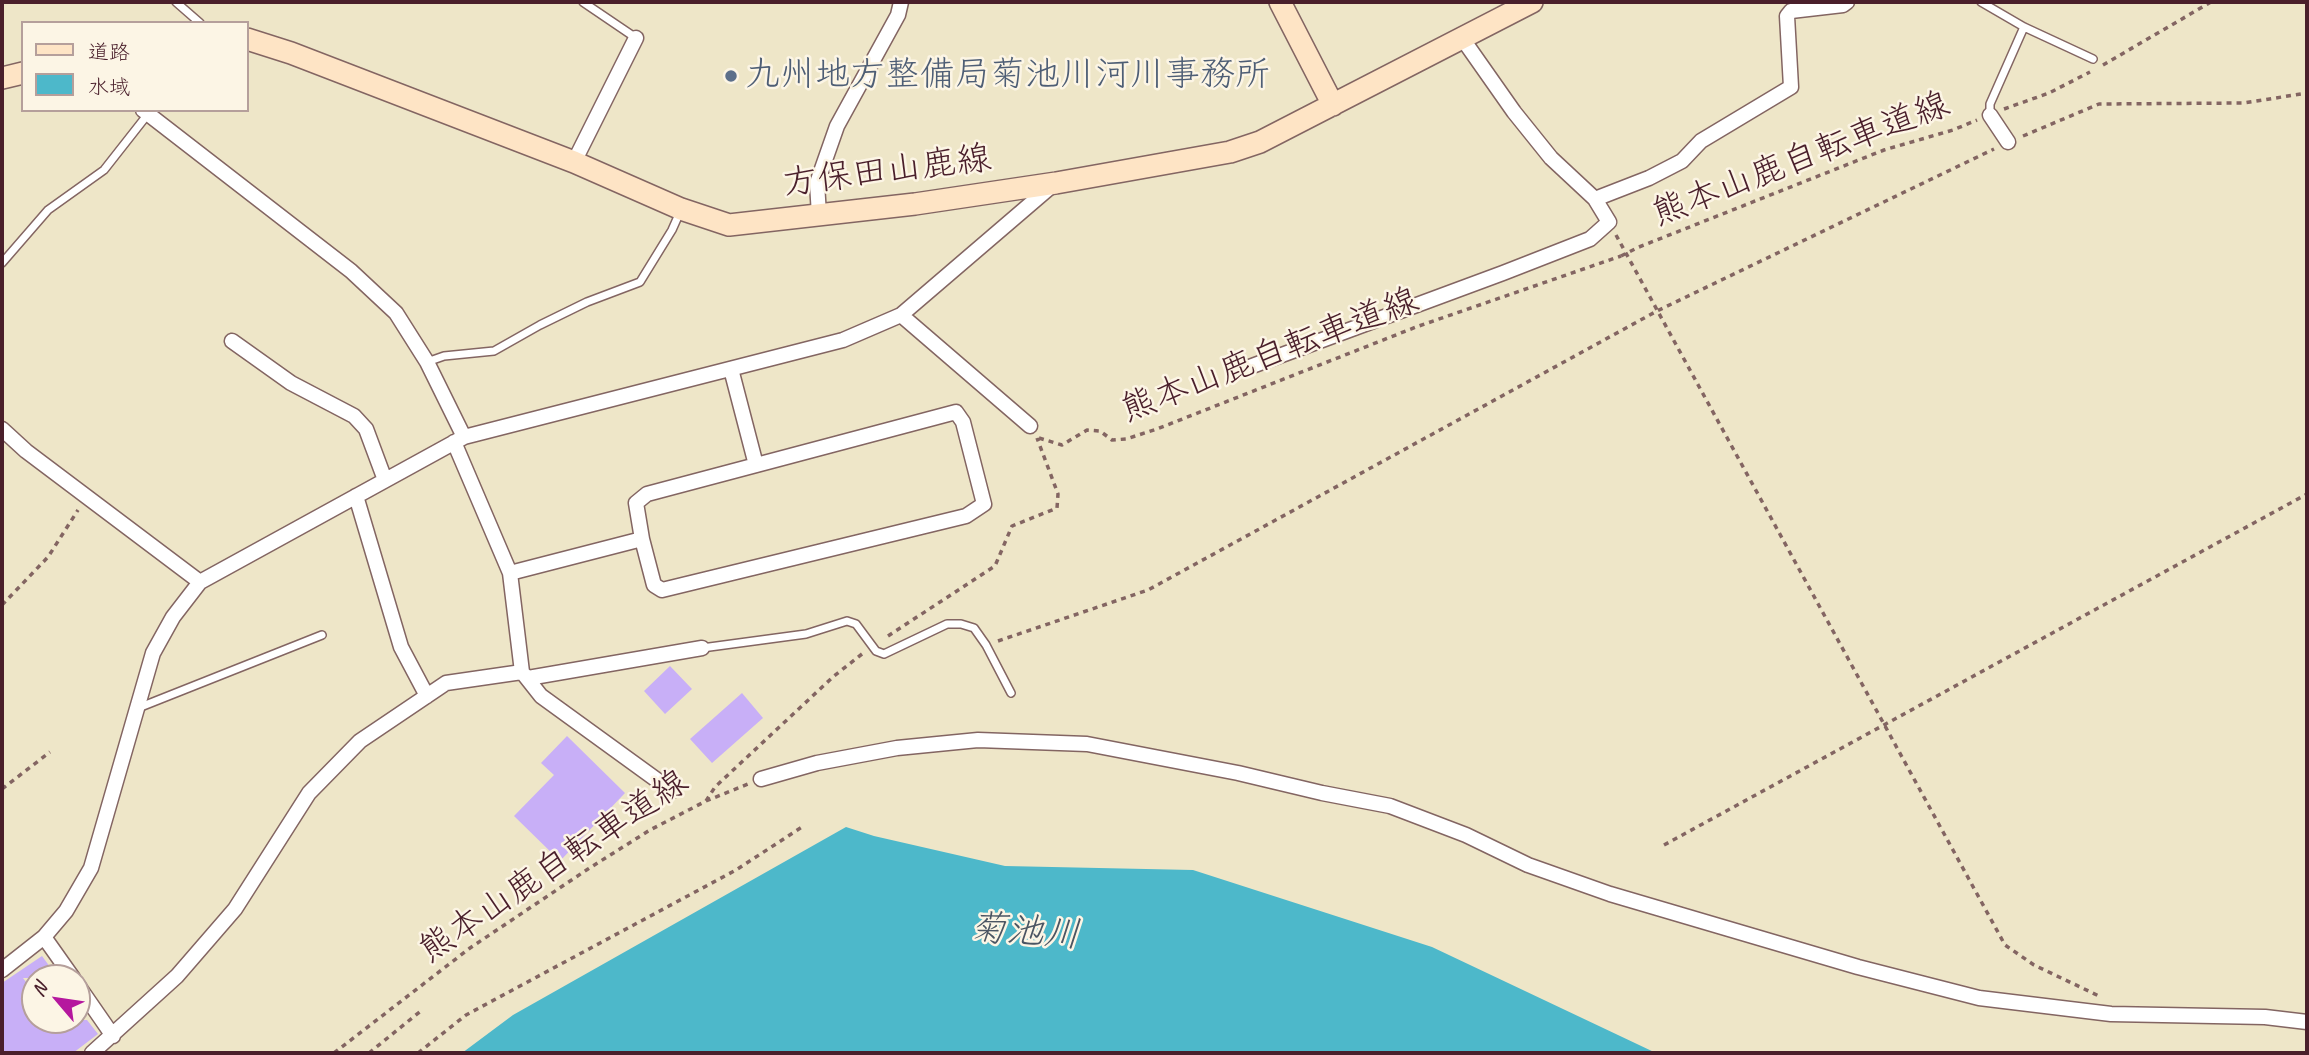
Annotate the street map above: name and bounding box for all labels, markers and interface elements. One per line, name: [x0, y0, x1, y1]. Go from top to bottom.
legend: [21, 21, 248, 112]
text: 道路: [88, 39, 130, 65]
place label: 九州地方整備局菊池川河川事務所: [745, 55, 1270, 97]
marker: 九州地方整備局菊池川河川事務所: [723, 68, 739, 84]
text: 水域: [88, 74, 130, 100]
street label: 熊本山鹿自転車道線: [1646, 84, 1956, 236]
street label: 方保田山鹿線: [780, 138, 994, 206]
street label: 熊本山鹿自転車道線: [1115, 280, 1425, 432]
street label: 熊本山鹿自転車道線: [412, 762, 696, 972]
water label: 菊池川: [968, 907, 1082, 959]
north arrow: [21, 964, 91, 1034]
text: N: [26, 979, 53, 1001]

